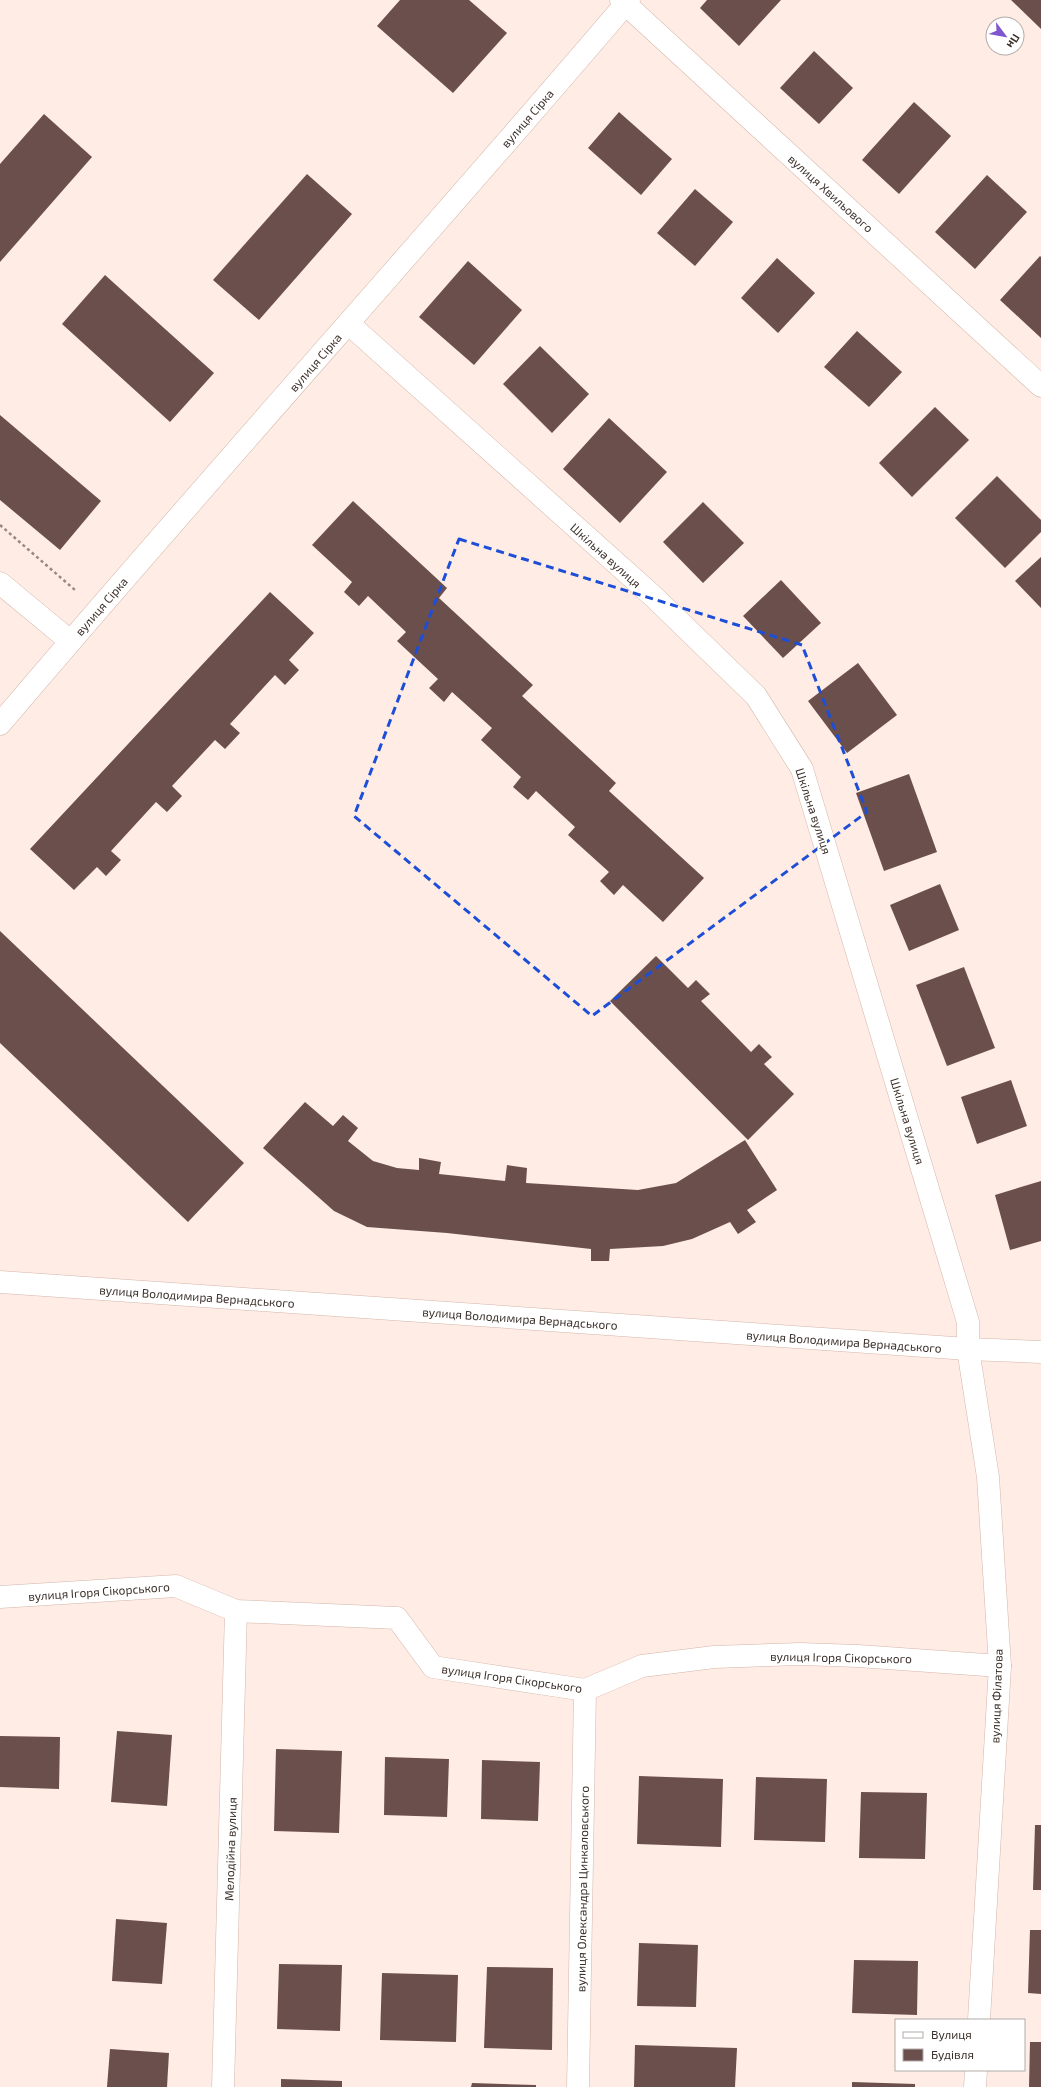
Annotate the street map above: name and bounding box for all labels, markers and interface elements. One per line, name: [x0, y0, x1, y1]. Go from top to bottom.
north arrow: [985, 16, 1025, 56]
text: Пн: [1005, 32, 1023, 51]
street label: вулиця Сірка: [498, 86, 557, 151]
street label: вулиця Хвильового: [785, 151, 876, 236]
street label: вулиця Сірка: [286, 330, 345, 395]
street label: Шкільна вулиця: [567, 520, 644, 591]
street label: вулиця Сірка: [72, 574, 131, 639]
street label: Шкільна вулиця: [793, 766, 835, 856]
street label: Шкільна вулиця: [887, 1076, 928, 1166]
street label: вулиця Володимира Вернадського: [99, 1282, 295, 1311]
street label: вулиця Володимира Вернадського: [422, 1304, 618, 1333]
street label: вулиця Володимира Вернадського: [746, 1327, 942, 1356]
street label: вулиця Ігоря Сікорського: [28, 1579, 171, 1604]
street label: вулиця Філатова: [987, 1648, 1006, 1744]
street label: вулиця Ігоря Сікорського: [770, 1649, 912, 1666]
street label: вулиця Ігоря Сікорського: [441, 1661, 583, 1696]
street label: вулиця Олександра Цинкаловського: [573, 1786, 592, 1992]
street label: Мелодійна вулиця: [221, 1797, 240, 1901]
legend: [895, 2019, 1025, 2071]
text: Вулиця: [931, 2027, 972, 2042]
text: Будівля: [931, 2047, 974, 2062]

